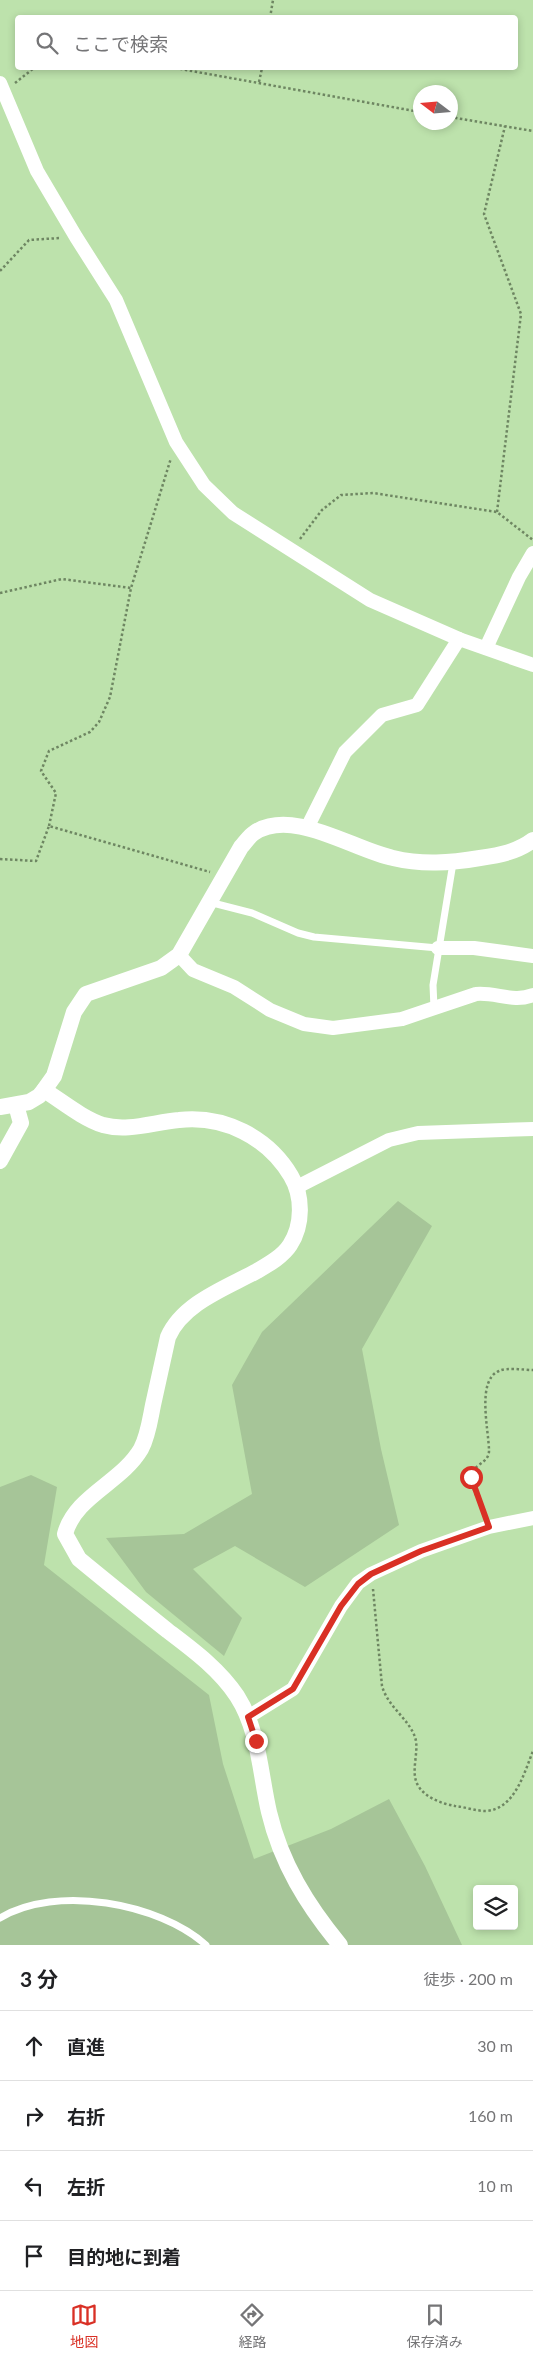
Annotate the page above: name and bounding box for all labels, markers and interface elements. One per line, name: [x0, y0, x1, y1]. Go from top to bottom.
search box: [15, 15, 518, 70]
icon: search: [33, 29, 61, 57]
text: ここで検索: [73, 32, 168, 55]
north arrow: [413, 85, 458, 130]
route start: [460, 1466, 483, 1489]
route end: [245, 1730, 268, 1753]
map controls: [473, 1885, 518, 1930]
button: layers: [473, 1885, 518, 1930]
text: 3 分: [20, 1966, 58, 1991]
text: 徒歩 · 200 m: [424, 1969, 513, 1988]
icon: ahead: [20, 2032, 48, 2060]
text: 直進: [67, 2035, 105, 2058]
text: 30 m: [477, 2036, 513, 2055]
icon: right: [20, 2102, 48, 2130]
text: 右折: [67, 2105, 105, 2128]
text: 160 m: [468, 2106, 513, 2125]
icon: left: [20, 2172, 48, 2200]
text: 左折: [67, 2175, 105, 2198]
text: 10 m: [477, 2176, 513, 2195]
icon: arrive: [20, 2242, 48, 2270]
text: 目的地に到着: [67, 2245, 181, 2268]
tab: 地図: [70, 2301, 98, 2351]
tab: 経路: [238, 2301, 266, 2351]
tab: 保存済み: [407, 2301, 463, 2351]

